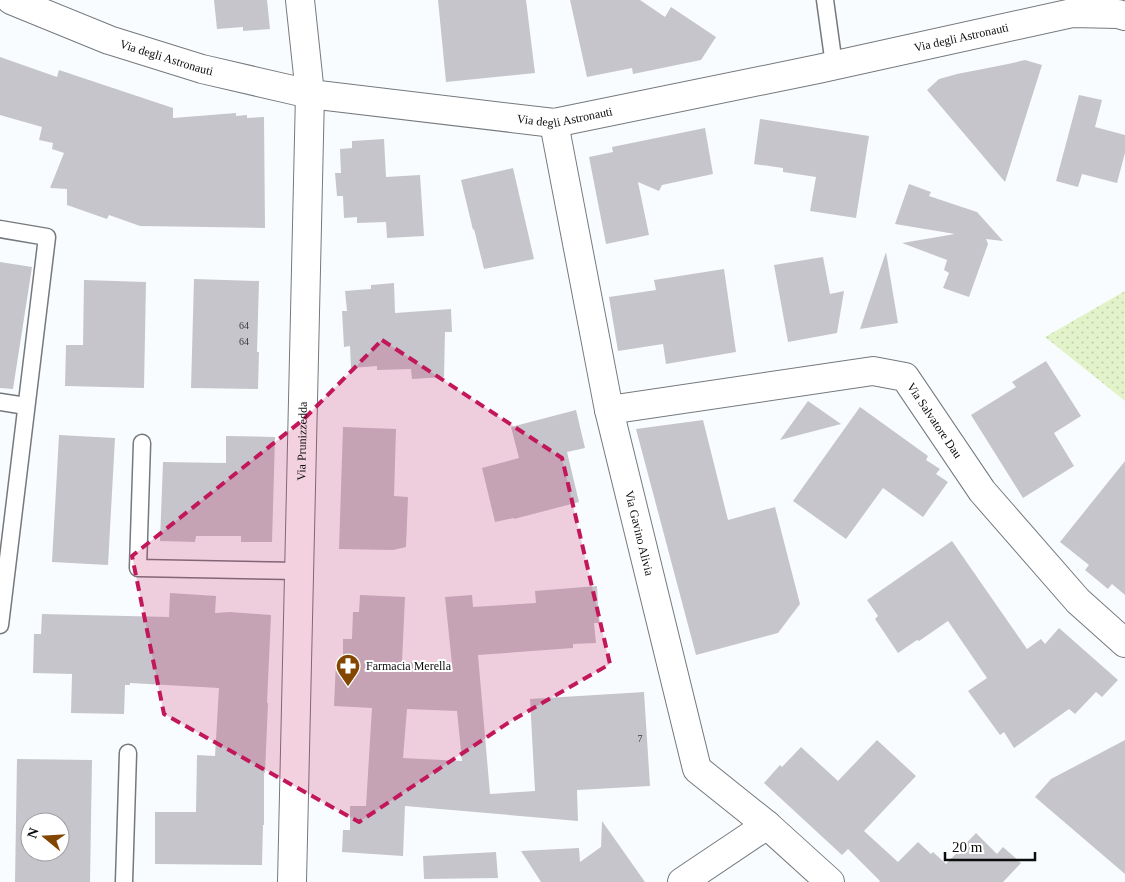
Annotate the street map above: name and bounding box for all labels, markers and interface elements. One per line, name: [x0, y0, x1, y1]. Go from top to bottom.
street label: Via degli Astronauti: [913, 20, 1011, 55]
street label: Via degli Astronauti: [118, 37, 215, 78]
street label: Via degli Astronauti: [516, 104, 614, 130]
house number: 64: [239, 320, 249, 331]
house number: 64: [239, 336, 249, 347]
street label: Via Salvatore Dau: [904, 380, 965, 461]
street label: Via Prunizzedda: [294, 401, 310, 481]
street label: Via Gavino Alivia: [622, 489, 657, 578]
pharmacy icon: Farmacia Merella: [335, 653, 361, 687]
place label: Farmacia Merella: [366, 659, 452, 673]
house number: 7: [638, 733, 643, 744]
north arrow: [20, 812, 70, 862]
text: N: [24, 826, 42, 840]
scale bar: [945, 830, 1035, 862]
text: 20 m: [952, 839, 983, 855]

